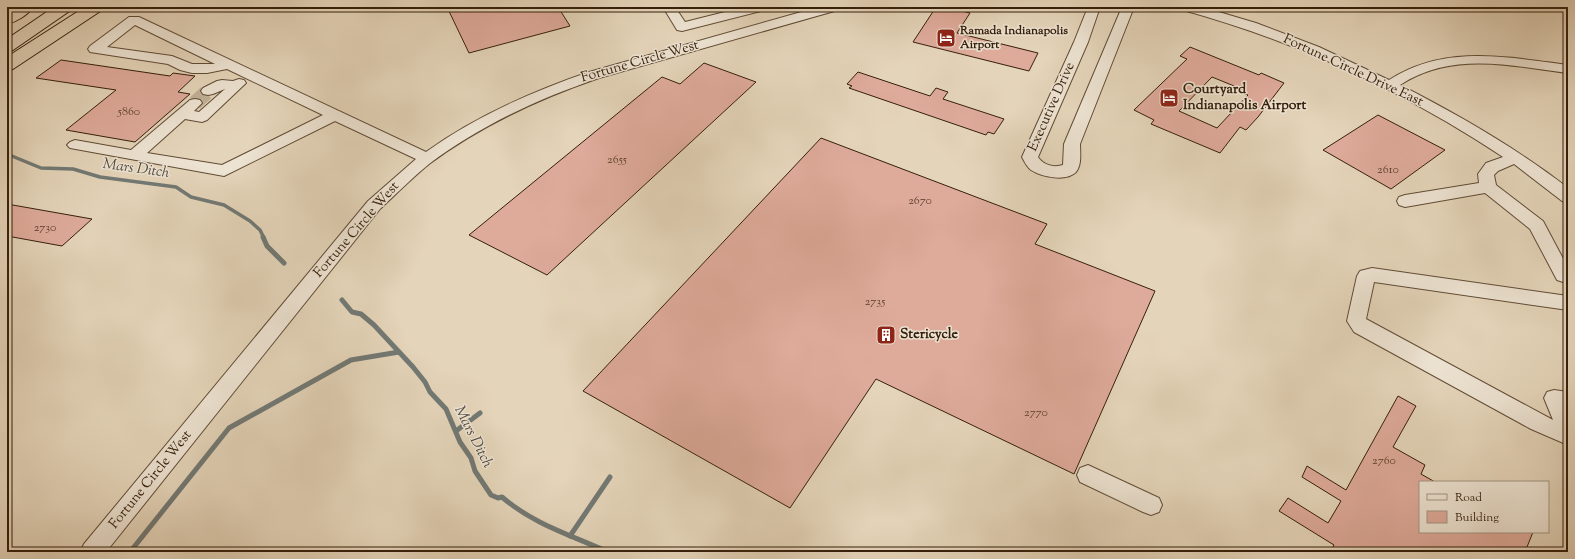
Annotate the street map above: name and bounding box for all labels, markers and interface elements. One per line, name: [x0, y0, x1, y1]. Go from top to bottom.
place label: Ramada Indianapolis Airport: [959, 22, 1068, 54]
hotel icon: Ramada Indianapolis Airport: [935, 27, 957, 49]
street label: Fortune Circle Drive East: [1280, 30, 1427, 112]
street label: Fortune Circle West: [579, 36, 701, 88]
street label: Executive Drive: [1023, 59, 1081, 155]
place label: Courtyard Indianapolis Airport: [1183, 80, 1307, 116]
hotel icon: Courtyard Indianapolis Airport: [1158, 87, 1180, 109]
house number: 5860: [117, 103, 140, 121]
house number: 2655: [607, 151, 627, 169]
water label: Mars Ditch: [101, 154, 171, 184]
house number: 2610: [1377, 161, 1399, 179]
street label: Fortune Circle West: [310, 177, 405, 282]
house number: 2670: [908, 192, 932, 210]
house number: 2730: [34, 219, 56, 237]
house number: 2735: [865, 293, 885, 311]
building icon: Stericycle: [875, 324, 897, 346]
place label: Stericycle: [900, 325, 958, 345]
water label: Mars Ditch: [448, 402, 498, 472]
house number: 2770: [1024, 404, 1048, 422]
street label: Fortune Circle West: [105, 426, 197, 534]
house number: 2760: [1372, 452, 1396, 470]
legend: [1419, 481, 1549, 533]
text: Road: [1455, 489, 1482, 507]
text: Building: [1455, 509, 1499, 527]

